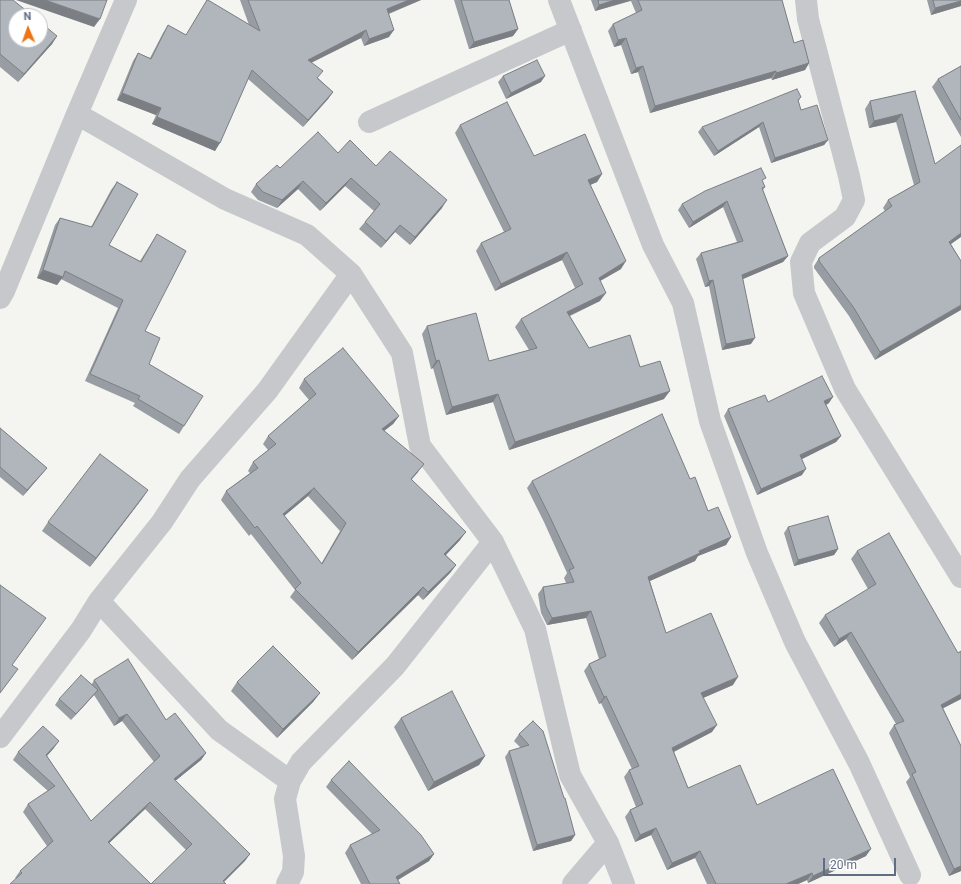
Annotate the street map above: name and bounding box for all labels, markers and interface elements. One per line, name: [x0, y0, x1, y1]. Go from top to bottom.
north arrow: [8, 8, 48, 48]
text: N: [23, 10, 32, 23]
scale bar: [825, 850, 898, 876]
text: 20 m: [830, 858, 857, 872]

